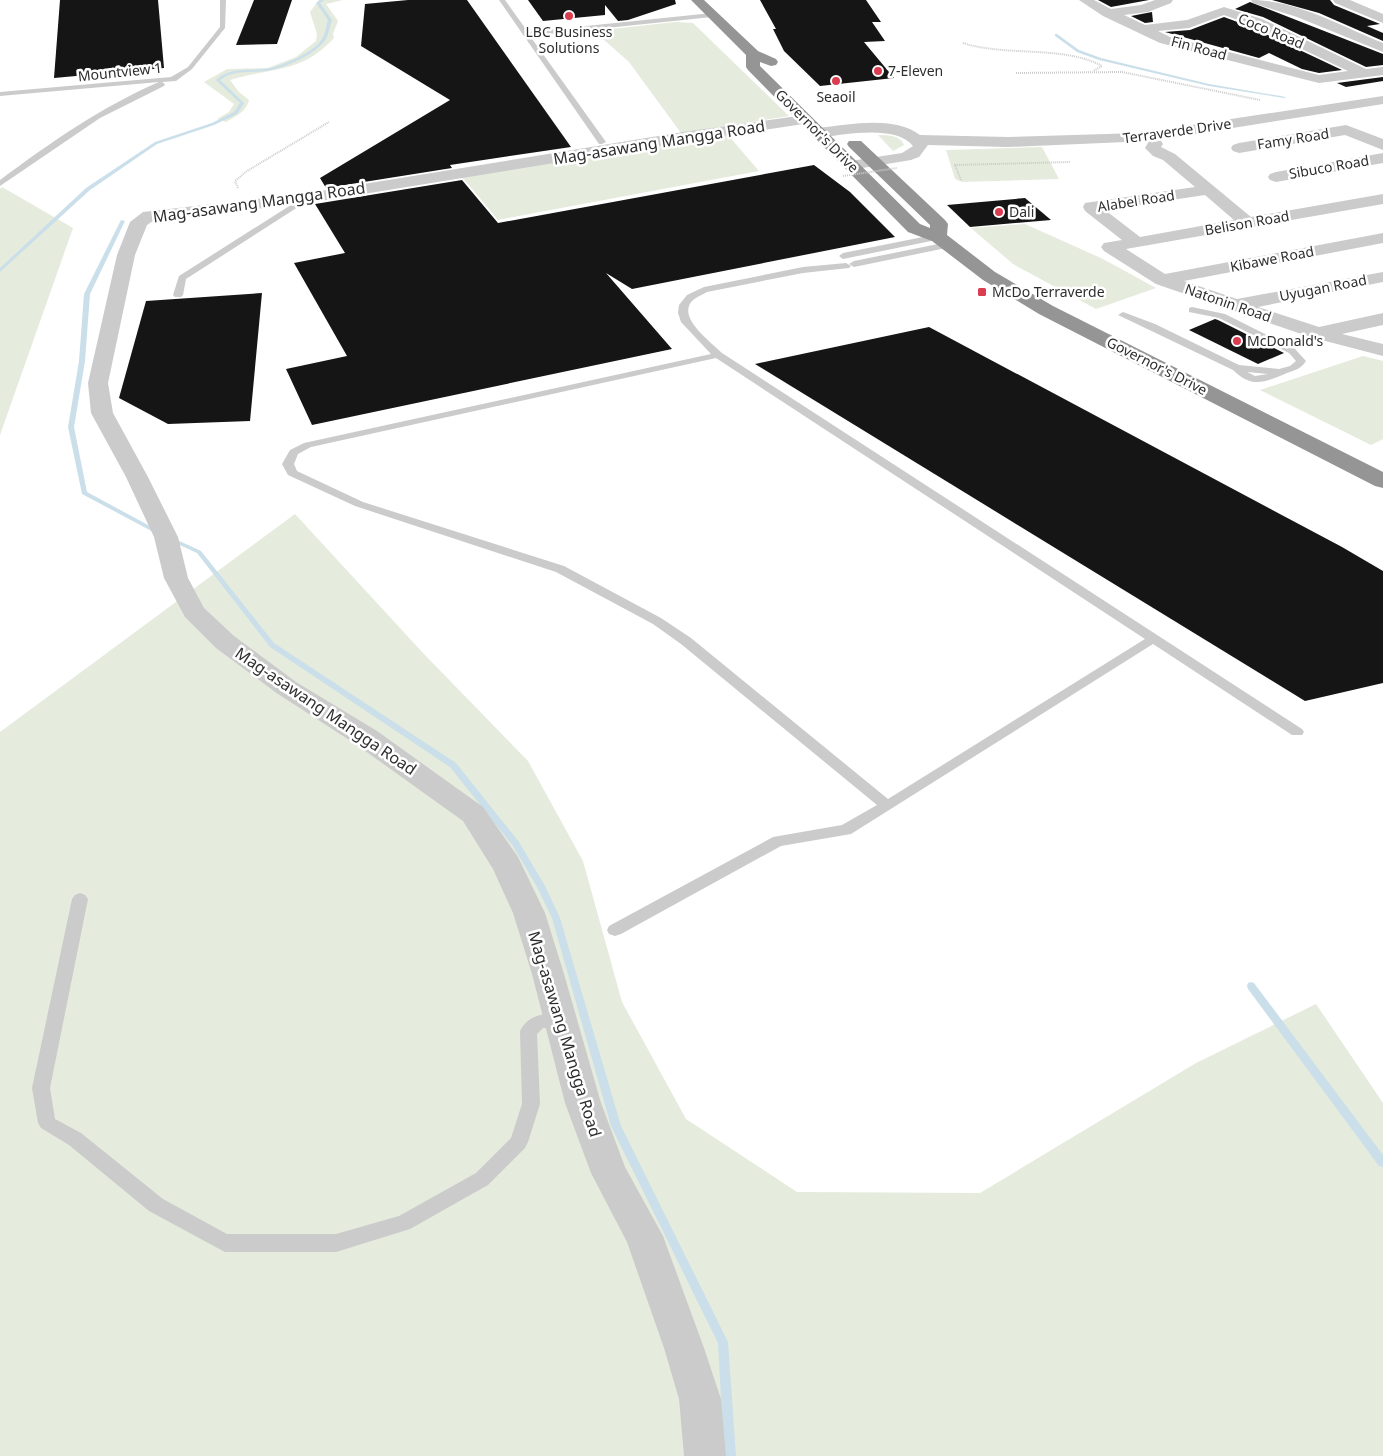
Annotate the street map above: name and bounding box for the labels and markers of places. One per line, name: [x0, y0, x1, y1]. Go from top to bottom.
marker: LBC Business Solutions: [563, 10, 575, 22]
place label: LBC Business Solutions: [526, 22, 613, 57]
place label: 7-Eleven: [888, 61, 943, 80]
marker: 7-Eleven: [872, 65, 884, 77]
marker: Seaoil: [830, 75, 842, 87]
place label: Seaoil: [816, 87, 856, 106]
place label: Dali: [1009, 202, 1034, 221]
marker: Dali: [993, 206, 1005, 218]
place label: McDo Terraverde: [992, 282, 1105, 301]
marker: McDo Terraverde: [976, 286, 988, 298]
place label: McDonald's: [1247, 331, 1324, 350]
marker: McDonald's: [1231, 335, 1243, 347]

